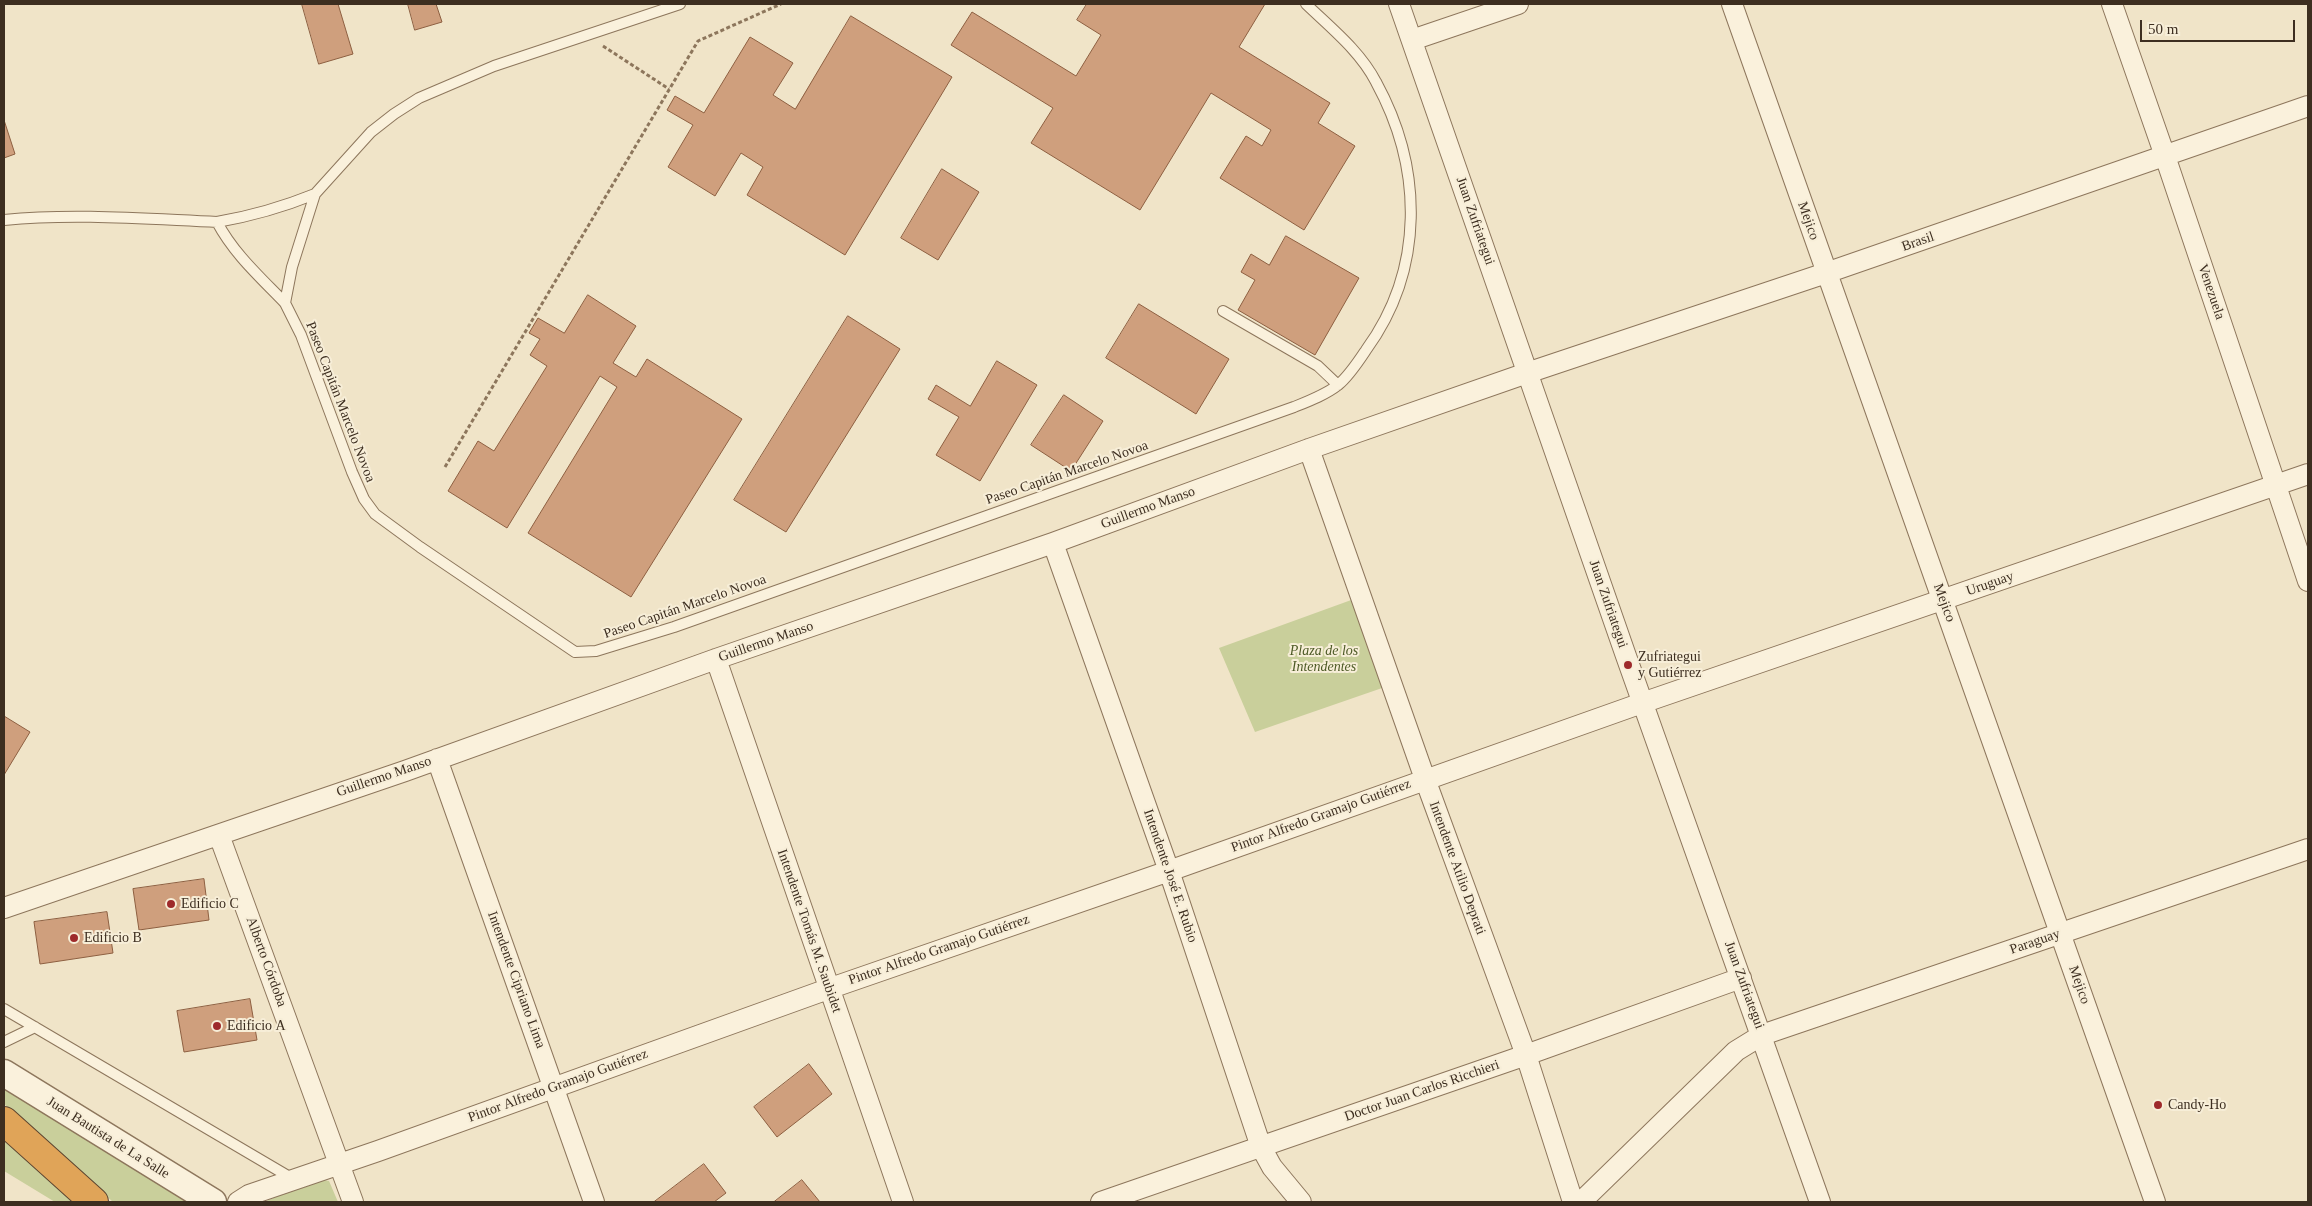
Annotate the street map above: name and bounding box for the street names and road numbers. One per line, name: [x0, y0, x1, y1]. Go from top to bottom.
street label: Juan Zufriategui: [1452, 175, 1498, 267]
street label: Mejico: [1794, 200, 1822, 242]
street label: Brasil: [1899, 229, 1937, 255]
street label: Venezuela: [2194, 262, 2228, 322]
street label: Paseo Capitán Marcelo Novoa: [302, 319, 378, 485]
street label: Paseo Capitán Marcelo Novoa: [984, 437, 1150, 509]
street label: Guillermo Manso: [1099, 483, 1197, 533]
street label: Juan Zufriategui: [1585, 558, 1631, 650]
street label: Uruguay: [1964, 568, 2016, 600]
street label: Paseo Capitán Marcelo Novoa: [602, 571, 768, 643]
street label: Mejico: [1929, 581, 1959, 625]
street label: Guillermo Manso: [716, 618, 816, 666]
street label: Guillermo Manso: [334, 753, 434, 801]
street label: Pintor Alfredo Gramajo Gutiérrez: [1229, 776, 1413, 856]
street label: Intendente Atilio Deprati: [1425, 799, 1489, 937]
street label: Intendente José E. Rubio: [1139, 807, 1201, 945]
street label: Intendente Tomás M. Saubidet: [773, 847, 845, 1015]
street label: Intendente Cipriano Lima: [483, 909, 549, 1051]
street label: Pintor Alfredo Gramajo Gutiérrez: [846, 911, 1032, 989]
street label: Alberto Córdoba: [242, 915, 290, 1009]
street label: Paraguay: [2008, 926, 2062, 958]
street label: Juan Zufriategui: [1720, 939, 1768, 1031]
street label: Mejico: [2065, 964, 2093, 1006]
street label: Pintor Alfredo Gramajo Gutiérrez: [466, 1046, 650, 1126]
street label: Doctor Juan Carlos Ricchieri: [1342, 1057, 1502, 1125]
street label: Juan Bautista de La Salle: [44, 1093, 172, 1183]

